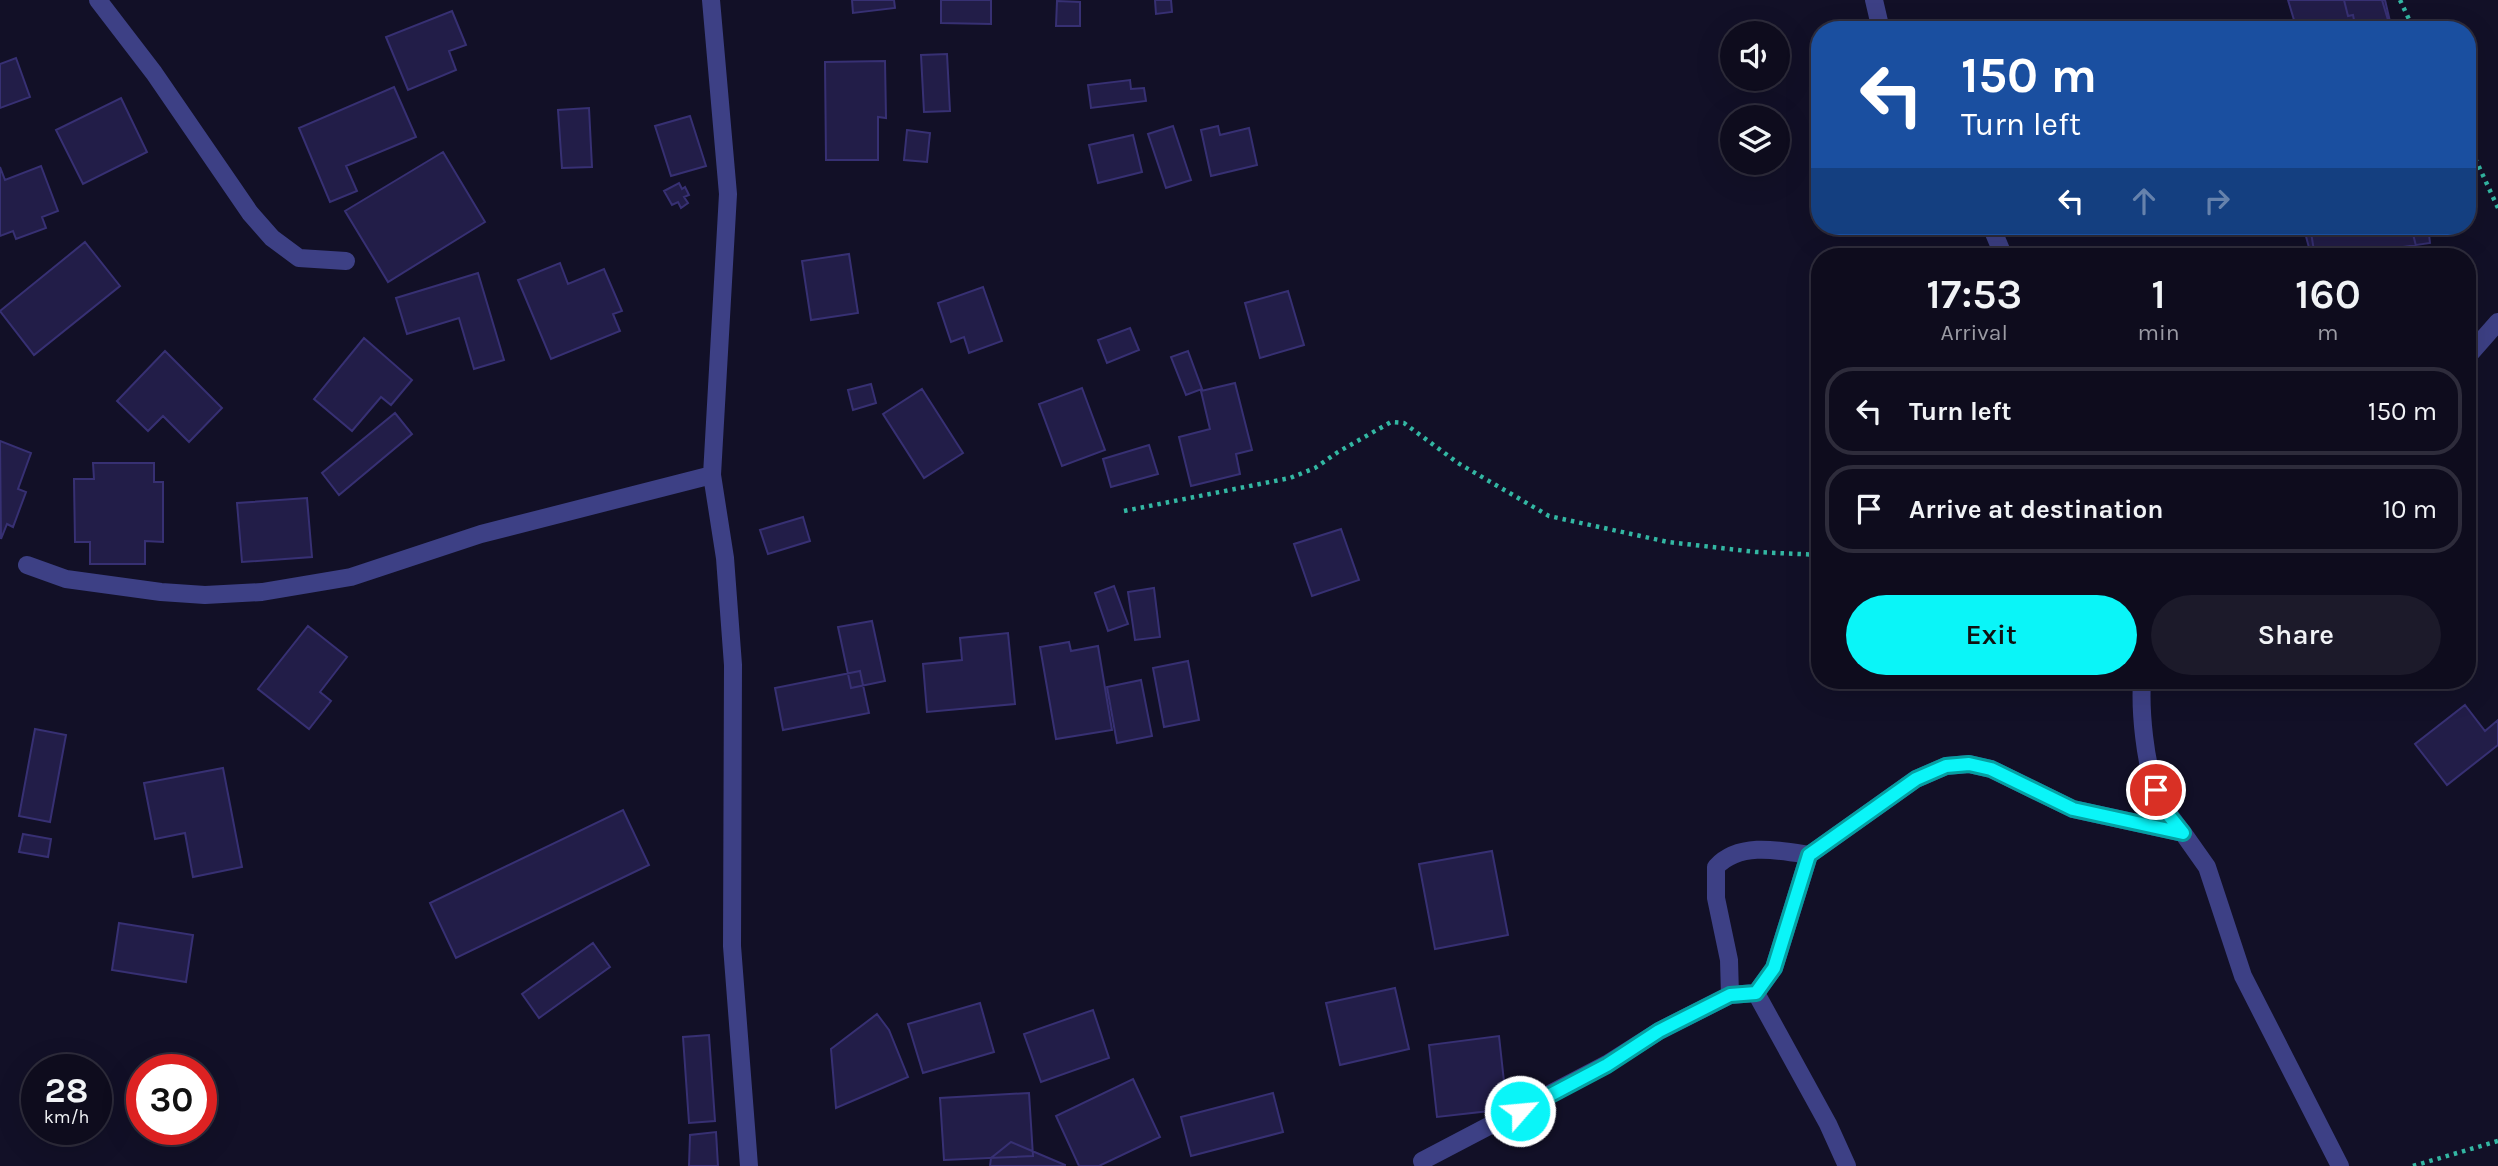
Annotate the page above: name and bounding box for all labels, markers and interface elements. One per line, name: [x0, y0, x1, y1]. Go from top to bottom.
map controls: [1720, 21, 1790, 175]
button: sound: [1720, 21, 1790, 91]
text: 150 m: [1961, 47, 2097, 104]
icon: left: [1846, 49, 1937, 140]
button: layers: [1720, 105, 1790, 175]
text: Turn left: [1961, 106, 2081, 143]
icon: left: [2052, 182, 2090, 220]
icon: ahead: [2125, 182, 2163, 220]
icon: right: [2198, 182, 2236, 220]
text: 17:53: [1926, 269, 2022, 319]
text: 1: [2151, 269, 2166, 319]
text: 160: [2295, 269, 2361, 319]
text: Arrival: [1941, 319, 2008, 346]
text: min: [2137, 319, 2180, 346]
text: m: [2317, 319, 2339, 346]
icon: left: [1850, 392, 1888, 430]
text: Turn left: [1909, 396, 2011, 427]
text: 150 m: [2368, 396, 2437, 427]
icon: arrive: [1850, 490, 1888, 528]
text: Arrive at destination: [1909, 494, 2163, 525]
text: 10 m: [2382, 494, 2437, 525]
button: Exit: [1846, 595, 2137, 675]
button: Share: [2151, 595, 2441, 675]
pin: [2126, 760, 2186, 820]
icon: arrive: [2137, 771, 2175, 809]
speed limit sign: 30: [126, 1054, 217, 1145]
text: 28: [45, 1070, 88, 1111]
position arrow: [1483, 1074, 1557, 1148]
text: km/h: [44, 1106, 89, 1128]

